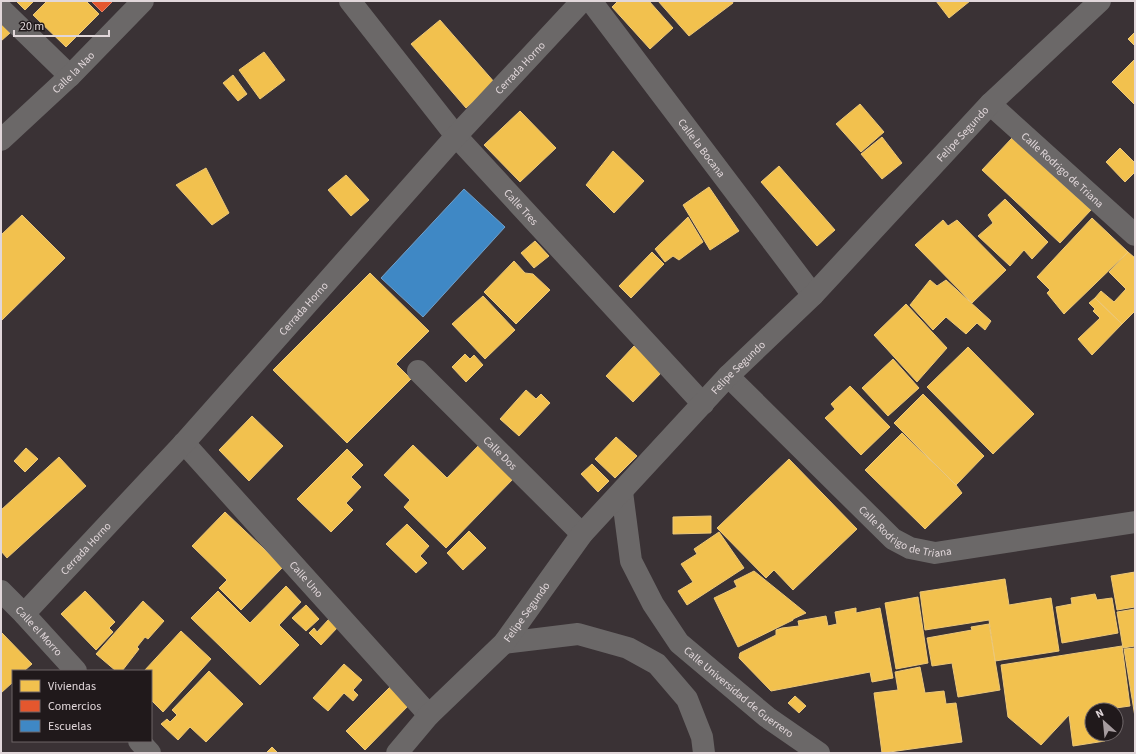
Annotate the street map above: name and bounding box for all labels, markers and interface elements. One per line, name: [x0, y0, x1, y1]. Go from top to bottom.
scale bar: [14, 12, 109, 38]
text: 20 m: [20, 18, 44, 35]
street label: Cerrada Horno: [492, 38, 549, 98]
street label: Calle la Nao: [49, 48, 98, 97]
street label: Felipe Segundo: [933, 103, 992, 165]
street label: Calle la Bocana: [674, 116, 729, 181]
street label: Calle Rodrigo de Triana: [1018, 129, 1107, 211]
street label: Calle Tres: [500, 186, 542, 229]
street label: Cerrada Horno: [276, 278, 332, 339]
street label: Felipe Segundo: [708, 337, 769, 398]
street label: Calle Dos: [480, 433, 521, 474]
street label: Calle Rodrigo de Triana: [855, 502, 953, 561]
street label: Cerrada Horno: [57, 519, 114, 578]
street label: Calle Uno: [286, 558, 327, 601]
street label: Felipe Segundo: [500, 579, 553, 645]
street label: Calle el Morro: [12, 603, 66, 659]
street label: Calle Universidad de Guerrero: [680, 643, 796, 741]
legend: [12, 670, 152, 742]
text: Viviendas: [48, 678, 96, 695]
text: Comercios: [48, 698, 101, 715]
north arrow: [1084, 702, 1124, 742]
text: N: [1093, 705, 1106, 722]
text: Escuelas: [48, 718, 91, 735]

